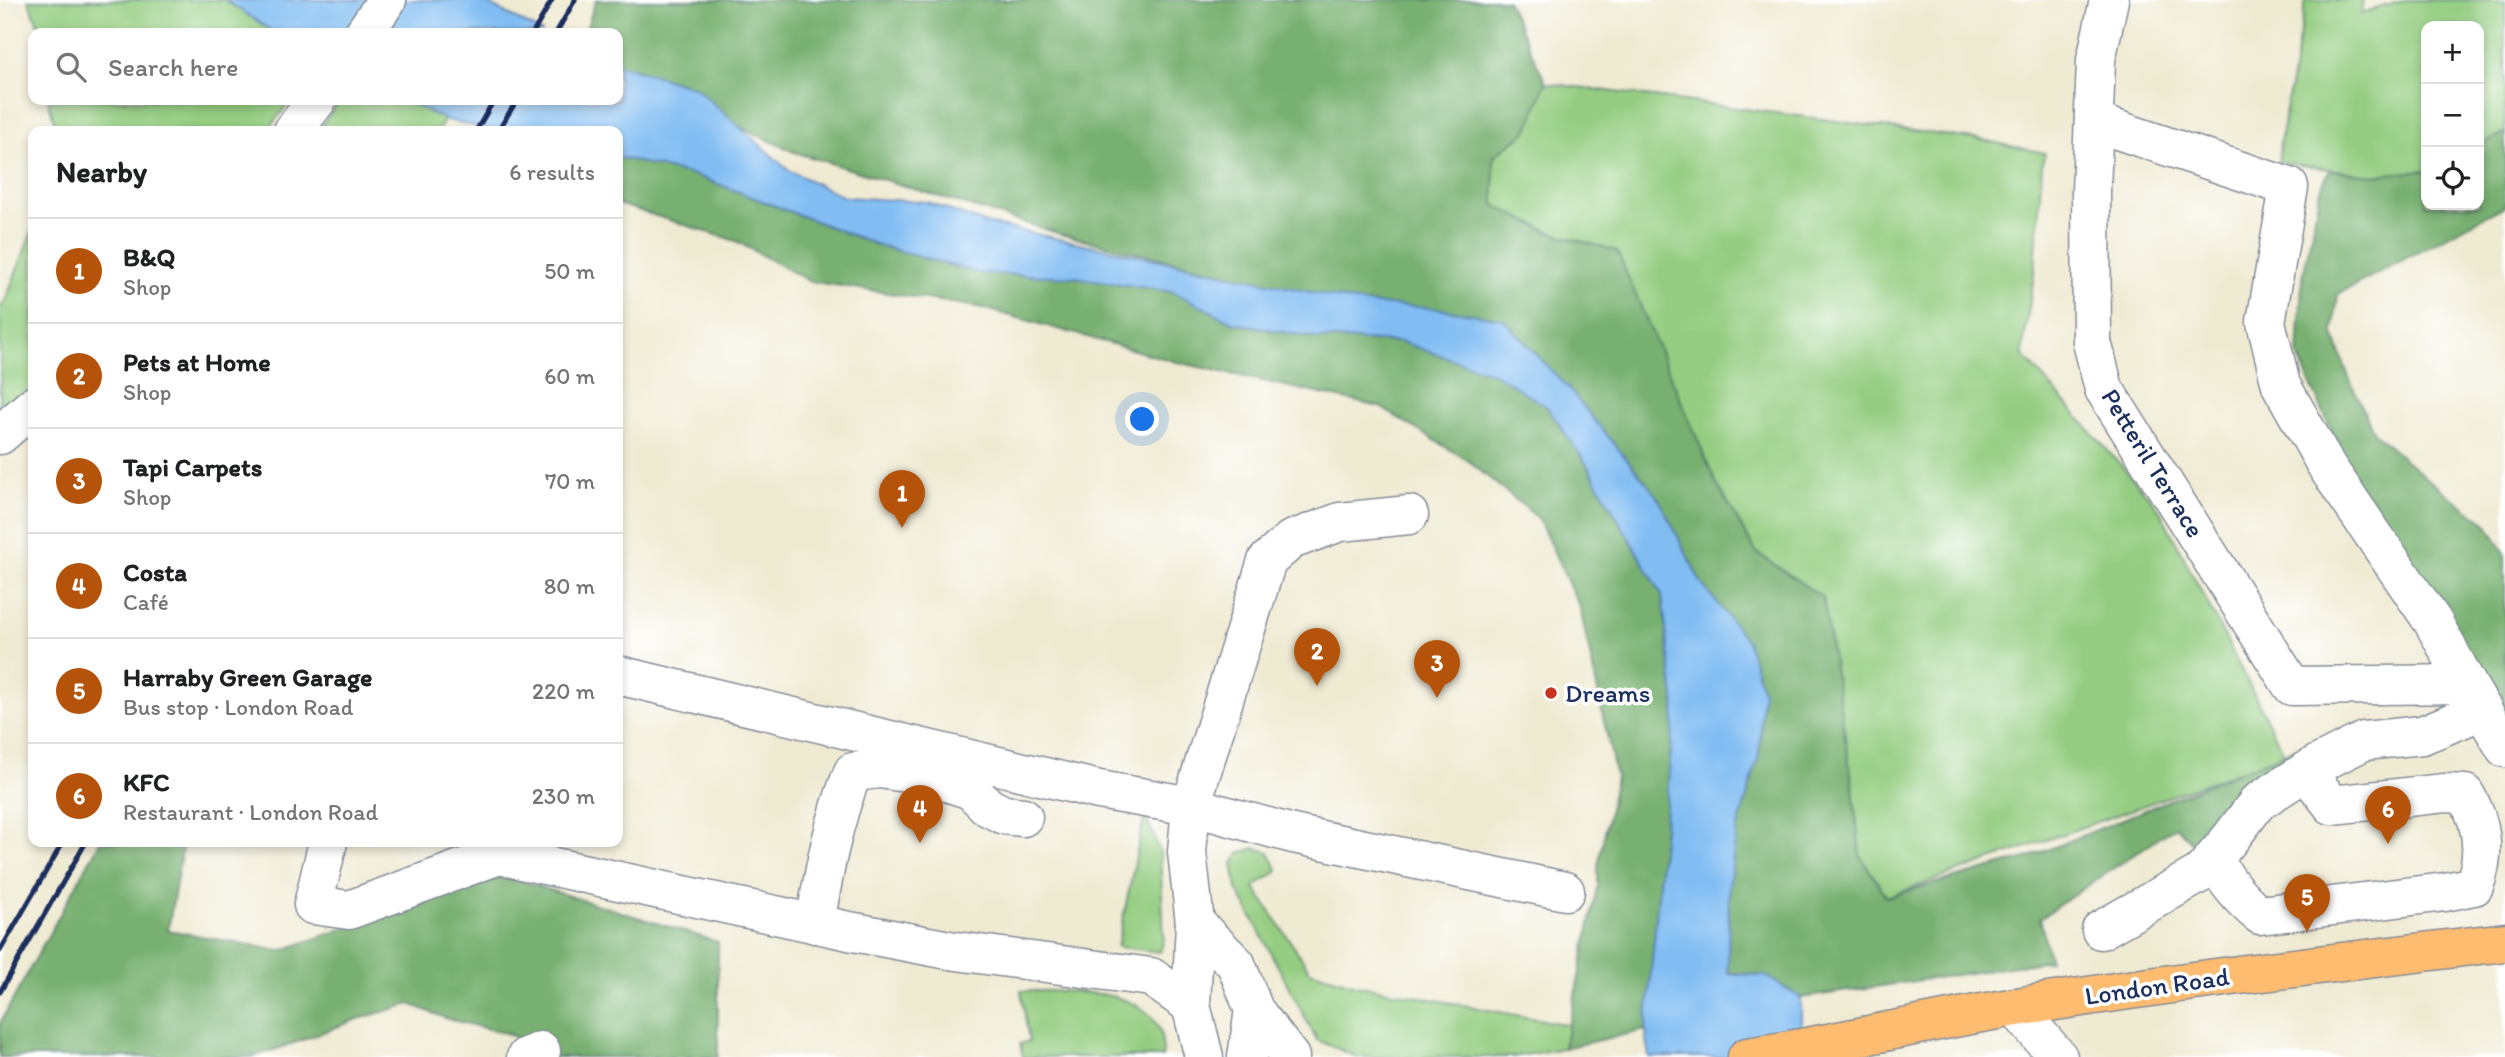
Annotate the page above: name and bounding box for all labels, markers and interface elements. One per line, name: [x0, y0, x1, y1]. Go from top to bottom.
map controls: [2421, 21, 2484, 210]
button: +: [2421, 21, 2484, 84]
search box: [28, 28, 623, 105]
icon: search: [52, 48, 90, 86]
text: Search here: [108, 51, 238, 83]
button: −: [2421, 84, 2484, 147]
button: locate: [2421, 147, 2484, 210]
text: Nearby: [56, 153, 147, 190]
text: 6 results: [509, 158, 595, 186]
text: B&Q: [123, 241, 175, 273]
text: 1: [74, 257, 84, 285]
text: 50 m: [544, 257, 595, 285]
text: Shop: [123, 273, 171, 301]
text: Pets at Home: [123, 346, 271, 378]
text: 2: [73, 362, 85, 390]
text: 60 m: [544, 362, 595, 390]
text: Shop: [123, 378, 171, 406]
street label: Petteril Terrace: [2094, 383, 2212, 543]
your location: [1125, 402, 1159, 436]
text: Tapi Carpets: [123, 451, 262, 483]
text: 3: [73, 467, 85, 495]
text: 70 m: [545, 467, 595, 495]
pin: 1: [879, 470, 925, 528]
text: Shop: [123, 483, 171, 511]
text: Costa: [123, 556, 187, 588]
text: 4: [72, 572, 86, 600]
text: 80 m: [544, 572, 595, 600]
text: Café: [123, 588, 169, 616]
pin: 2: [1294, 628, 1340, 686]
pin: 3: [1414, 640, 1460, 698]
text: Harraby Green Garage: [123, 661, 373, 693]
text: 5: [73, 677, 85, 705]
text: 220 m: [532, 677, 595, 705]
place label: Dreams: [1565, 677, 1650, 709]
marker: Dreams: [1543, 685, 1559, 701]
text: Bus stop · London Road: [123, 693, 353, 721]
text: KFC: [123, 766, 170, 798]
text: 6: [73, 782, 85, 810]
text: 230 m: [532, 782, 595, 810]
pin: 4: [897, 785, 943, 843]
pin: 6: [2365, 786, 2411, 844]
text: Restaurant · London Road: [123, 798, 378, 826]
pin: 5: [2284, 874, 2330, 932]
street label: London Road: [2083, 960, 2232, 1012]

